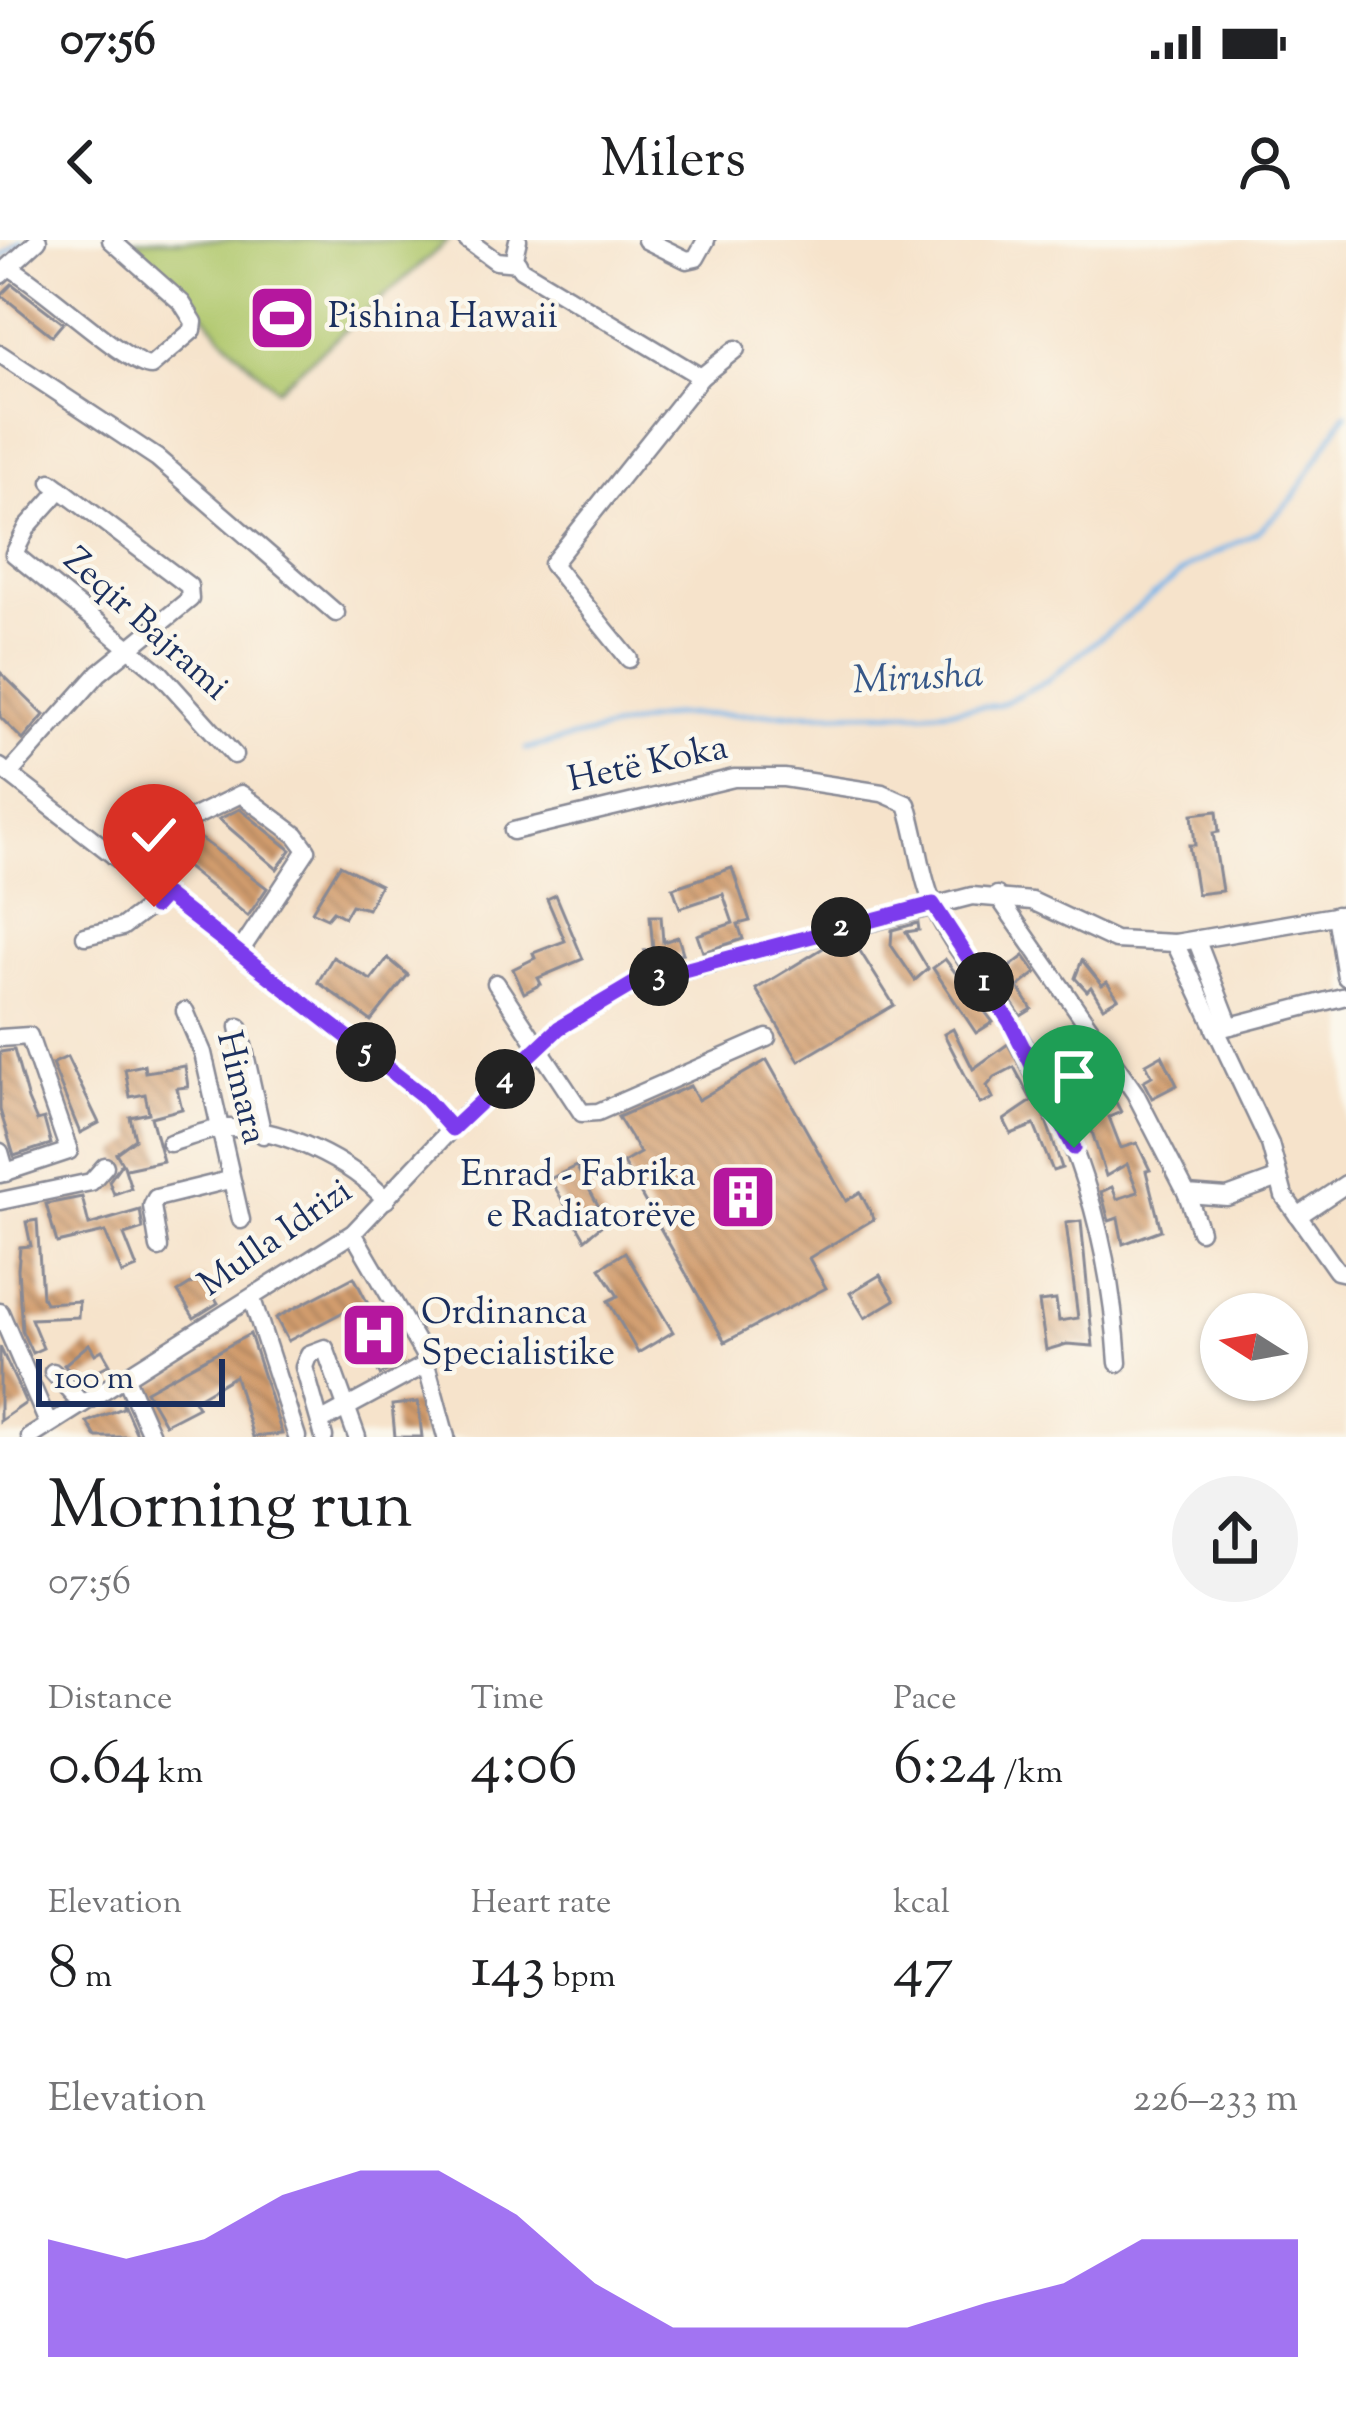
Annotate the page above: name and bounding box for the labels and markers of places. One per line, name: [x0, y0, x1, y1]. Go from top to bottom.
sports icon: Pishina Hawaii: [247, 283, 317, 353]
place label: Pishina Hawaii: [328, 292, 558, 344]
pin: [103, 784, 205, 907]
pin: 2: [811, 897, 871, 957]
pin: 3: [629, 946, 689, 1006]
pin: 1: [954, 952, 1014, 1012]
pin: 5: [336, 1022, 396, 1082]
pin: [1023, 1025, 1125, 1148]
pin: 4: [475, 1049, 535, 1109]
place label: Enrad - Fabrika e Radiatorëve: [461, 1150, 696, 1243]
building icon: Enrad - Fabrika e Radiatorëve: [708, 1162, 778, 1232]
place label: Ordinanca Specialistike: [421, 1288, 615, 1381]
hospital icon: Ordinanca Specialistike: [339, 1300, 409, 1370]

